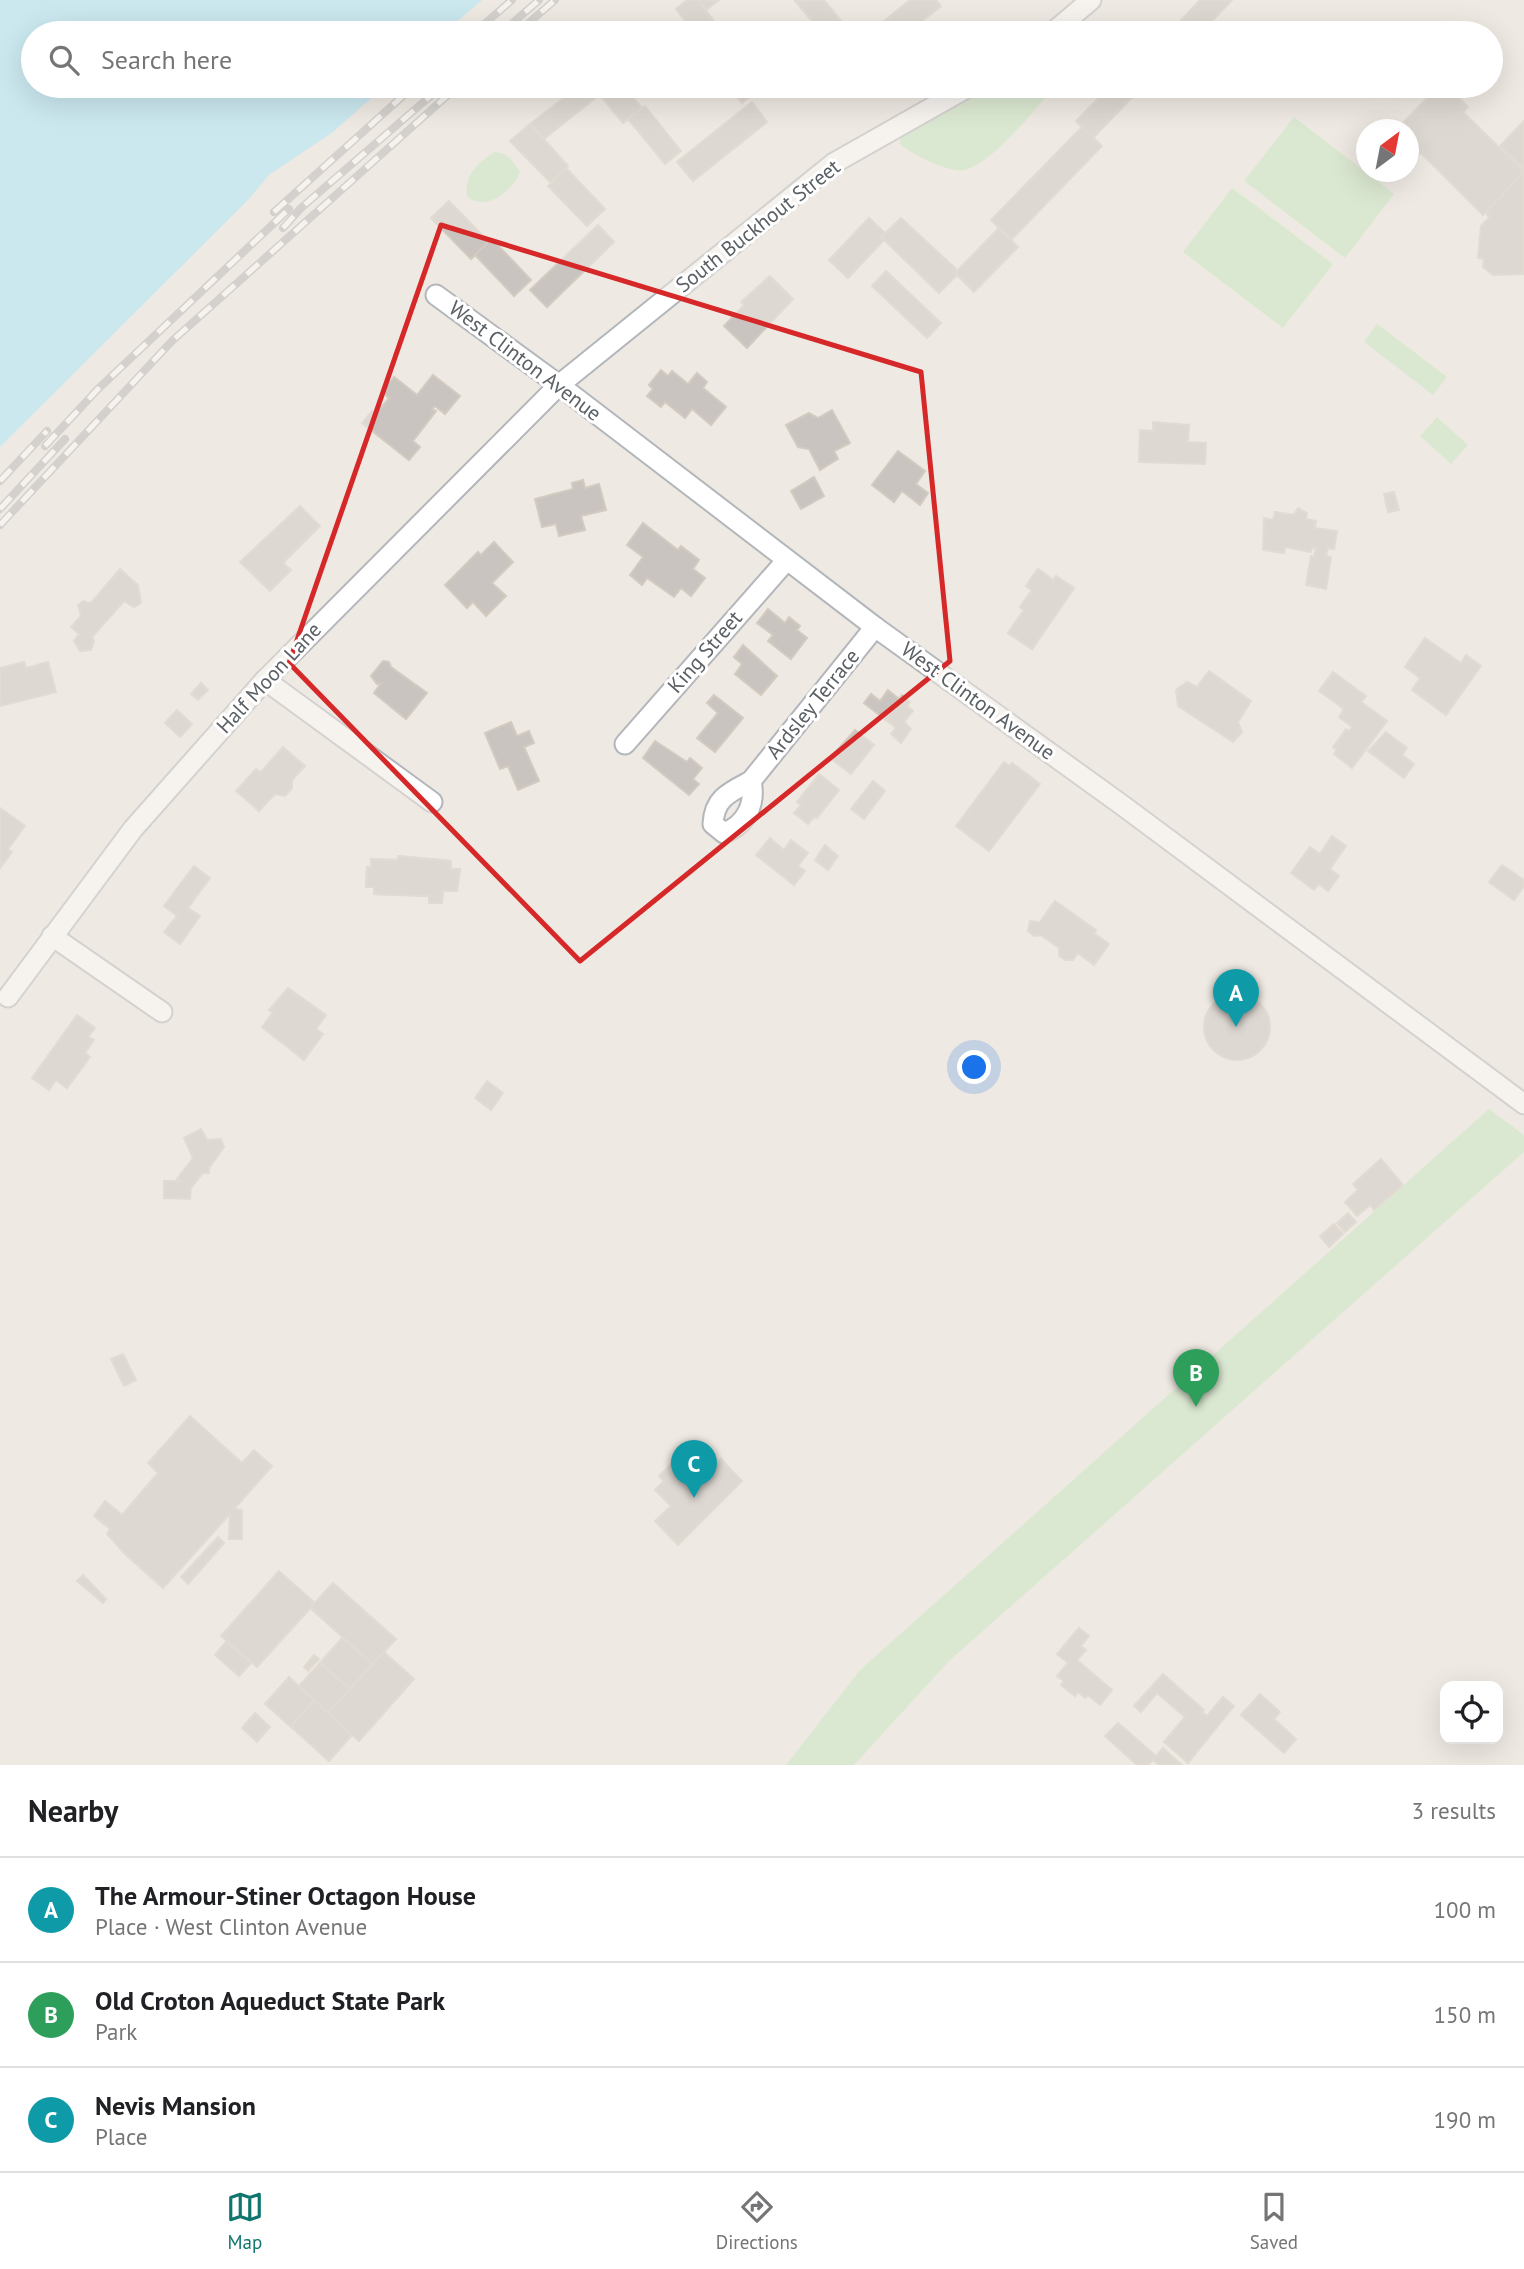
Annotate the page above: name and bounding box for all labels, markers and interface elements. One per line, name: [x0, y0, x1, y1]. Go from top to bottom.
search box: [21, 21, 1503, 98]
icon: search: [45, 41, 83, 79]
text: Search here: [101, 43, 232, 76]
north arrow: [1356, 119, 1419, 182]
street label: South Buckhout Street: [670, 153, 845, 298]
street label: West Clinton Avenue: [444, 294, 607, 427]
street label: King Street: [661, 605, 748, 698]
street label: Half Moon Lane: [210, 616, 327, 739]
street label: West Clinton Avenue: [896, 636, 1061, 766]
street label: Ardsley Terrace: [760, 643, 865, 764]
pin: A: [1213, 969, 1259, 1027]
your location: [957, 1050, 991, 1084]
pin: B: [1173, 1349, 1219, 1407]
pin: C: [671, 1440, 717, 1498]
map controls: [1440, 1681, 1503, 1744]
button: locate: [1440, 1681, 1503, 1744]
text: Nearby: [28, 1791, 118, 1830]
text: 3 results: [1412, 1796, 1496, 1825]
text: The Armour-Stiner Octagon House: [95, 1879, 476, 1912]
text: A: [44, 1895, 58, 1924]
text: 100 m: [1434, 1895, 1496, 1924]
text: Place · West Clinton Avenue: [95, 1912, 367, 1941]
text: Old Croton Aqueduct State Park: [95, 1984, 445, 2017]
text: B: [44, 2000, 58, 2029]
text: 150 m: [1434, 2000, 1496, 2029]
text: Park: [95, 2017, 137, 2046]
text: Nevis Mansion: [95, 2089, 256, 2122]
text: C: [45, 2105, 57, 2134]
text: 190 m: [1434, 2105, 1496, 2134]
text: Place: [95, 2122, 148, 2151]
tab: Map: [226, 2188, 264, 2254]
tab: Directions: [716, 2188, 798, 2254]
tab: Saved: [1250, 2188, 1298, 2254]

